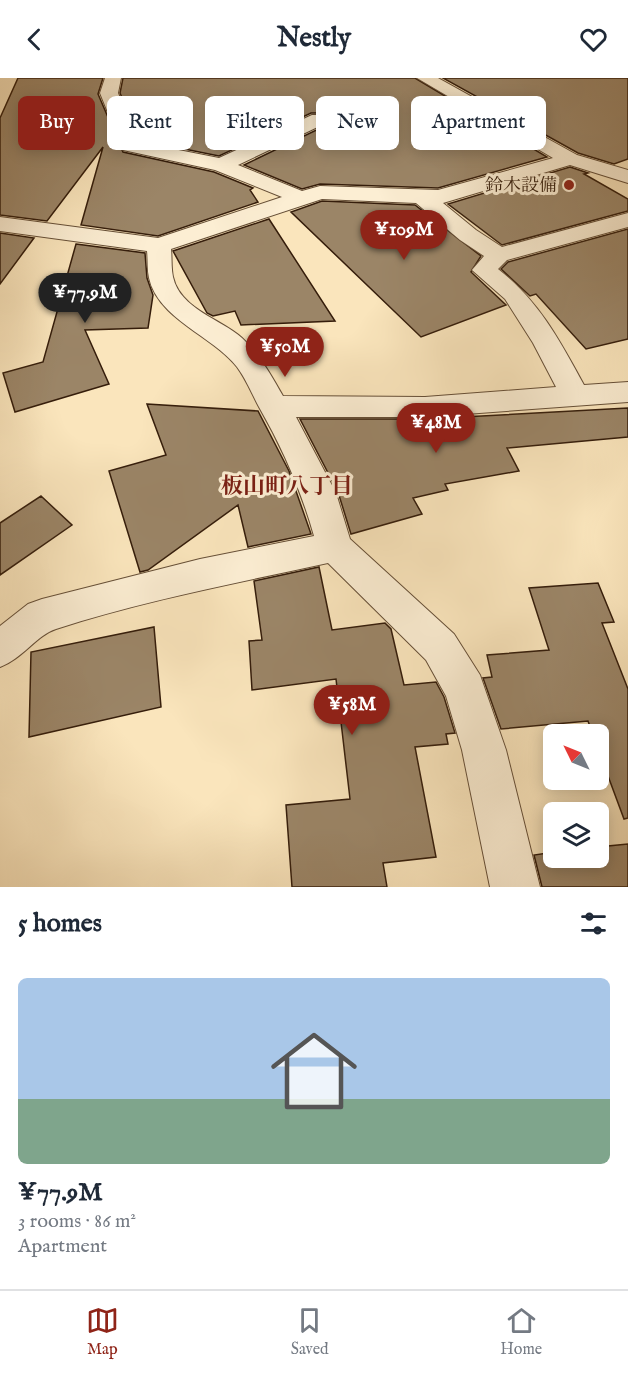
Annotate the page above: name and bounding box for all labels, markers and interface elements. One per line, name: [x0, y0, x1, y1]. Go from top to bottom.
text: Nestly: [277, 22, 351, 56]
icon: back: [18, 23, 51, 56]
icon: heart: [577, 23, 610, 56]
chip: Buy: [18, 96, 95, 150]
chip: Rent: [107, 96, 193, 150]
chip: Filters: [205, 96, 304, 150]
chip: New: [316, 96, 399, 150]
chip: Apartment: [411, 96, 546, 150]
place label: 鈴木設備: [485, 175, 557, 198]
marker: 鈴木設備: [562, 178, 576, 192]
pin: ¥109M: [362, 210, 446, 261]
text: ¥109M: [374, 217, 434, 242]
pin: ¥77.9M: [36, 273, 134, 324]
text: ¥77.9M: [52, 280, 118, 305]
pin: ¥50M: [249, 327, 321, 378]
text: ¥50M: [260, 334, 310, 359]
pin: ¥48M: [400, 403, 472, 454]
text: ¥48M: [410, 410, 462, 435]
district label: 板山町八丁目: [221, 473, 353, 501]
pin: ¥58M: [316, 685, 388, 736]
text: ¥58M: [328, 692, 376, 717]
north arrow: [543, 724, 609, 790]
map controls: [543, 724, 609, 868]
button: layers: [543, 802, 609, 868]
text: 5 homes: [18, 907, 102, 940]
icon: filters: [577, 907, 610, 940]
icon: home: [260, 1017, 368, 1125]
text: ¥77.9M: [18, 1176, 103, 1209]
text: 3 rooms · 86 m²: [18, 1209, 136, 1234]
text: Apartment: [18, 1234, 107, 1259]
tab: Map: [86, 1304, 119, 1360]
tab: Saved: [291, 1304, 329, 1360]
tab: Home: [500, 1304, 542, 1360]

